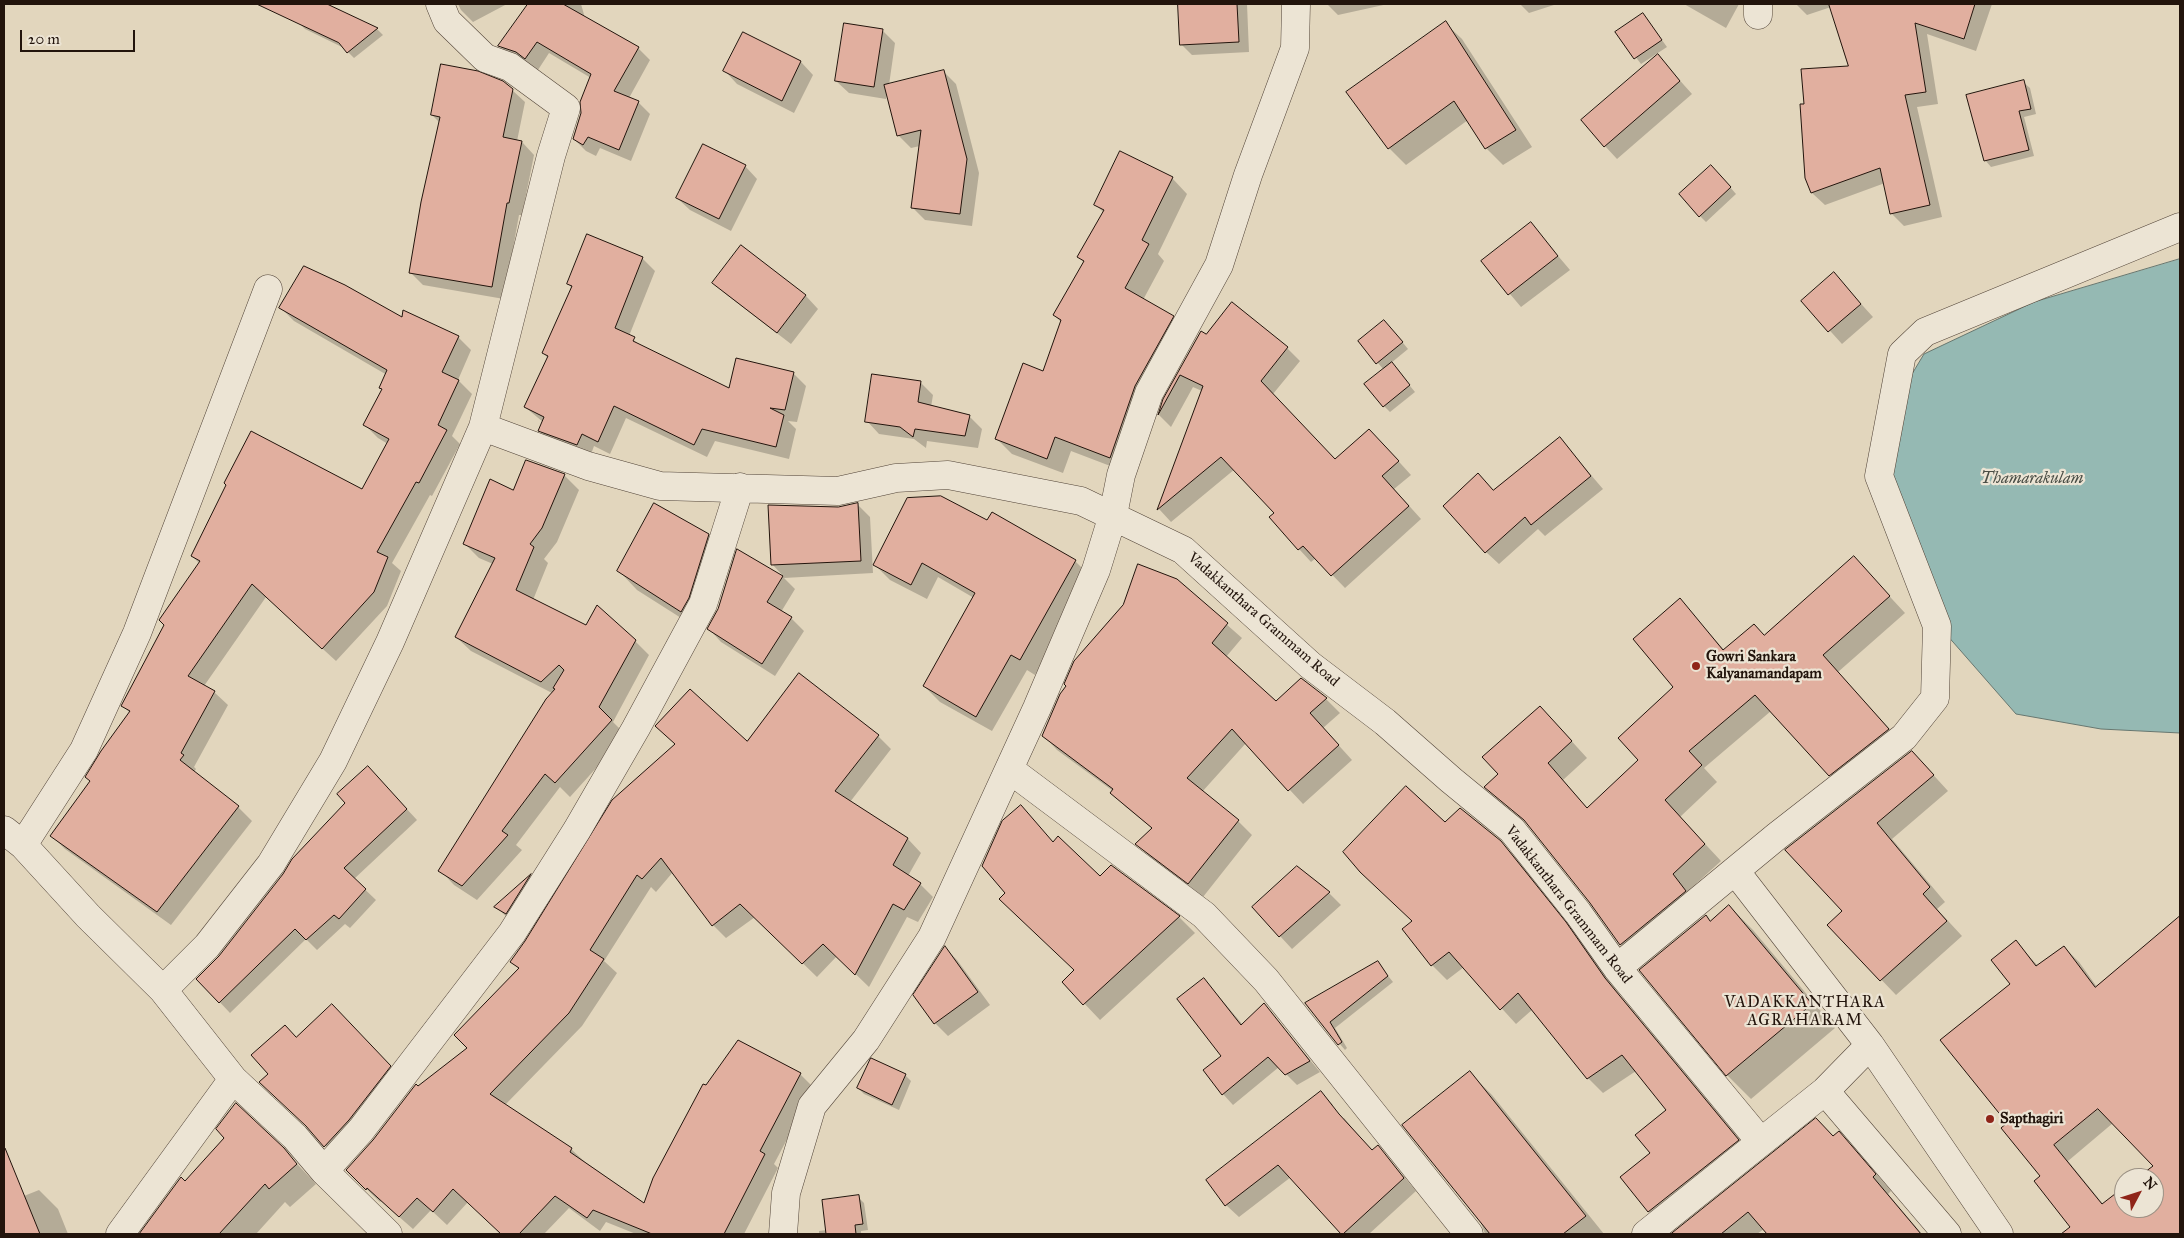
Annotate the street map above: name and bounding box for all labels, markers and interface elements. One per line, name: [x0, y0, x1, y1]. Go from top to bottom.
scale bar: [22, 20, 138, 52]
text: 20 m: [28, 30, 60, 48]
water label: Thamarakulam: [1981, 469, 2083, 489]
street label: Vadakkanthara Grammam Road: [1183, 549, 1343, 691]
place label: Gowri Sankara Kalyanamandapam: [1706, 648, 1822, 683]
marker: Gowri Sankara Kalyanamandapam: [1690, 660, 1702, 672]
street label: Vadakkanthara Grammam Road: [1501, 823, 1635, 987]
district label: VADAKKANTHARA AGRAHARAM: [1723, 993, 1887, 1031]
place label: Sapthagiri: [2000, 1110, 2063, 1128]
marker: Sapthagiri: [1984, 1113, 1996, 1125]
north arrow: [2114, 1168, 2164, 1218]
text: N: [2140, 1174, 2160, 1194]

